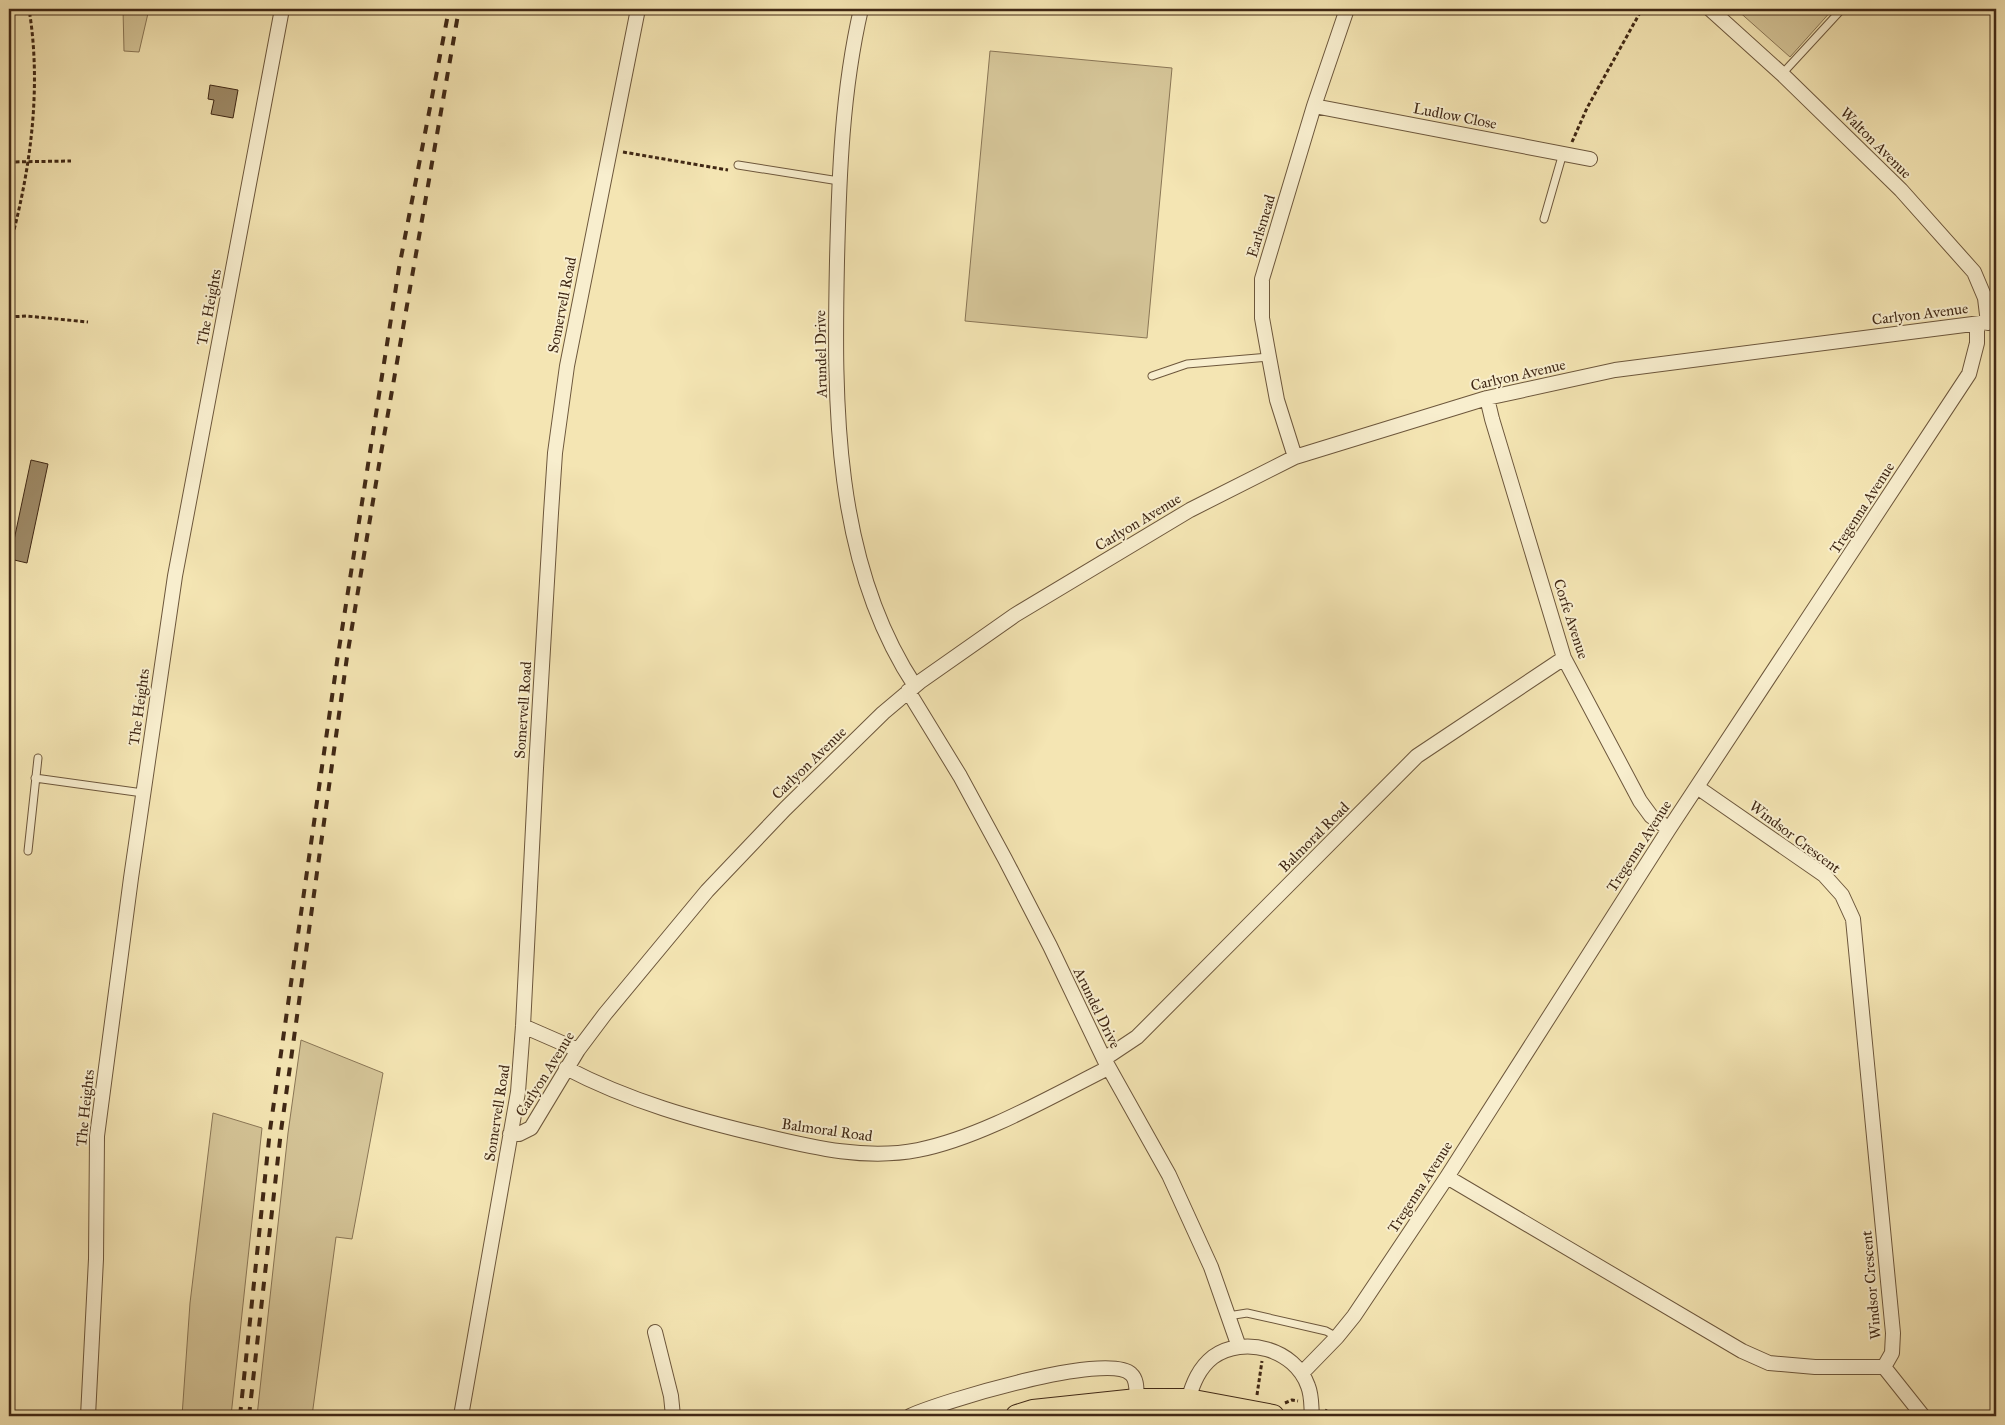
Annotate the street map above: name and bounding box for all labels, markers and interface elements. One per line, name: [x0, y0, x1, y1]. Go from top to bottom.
street label: Ludlow Close: [1412, 99, 1498, 133]
street label: Walton Avenue: [1837, 104, 1915, 182]
street label: Earlsmead: [1243, 192, 1279, 260]
street label: Somervell Road: [544, 255, 580, 355]
street label: The Heights: [193, 267, 225, 347]
street label: Carlyon Avenue: [1871, 299, 1969, 329]
street label: Arundel Drive: [811, 310, 831, 399]
street label: Carlyon Avenue: [1469, 355, 1567, 395]
street label: Tregenna Avenue: [1826, 459, 1898, 557]
street label: Carlyon Avenue: [1092, 489, 1184, 555]
street label: Corfe Avenue: [1550, 577, 1592, 661]
street label: Somervell Road: [511, 660, 535, 759]
street label: The Heights: [125, 667, 153, 747]
street label: Carlyon Avenue: [768, 723, 850, 803]
street label: Tregenna Avenue: [1603, 797, 1675, 895]
street label: Windsor Crescent: [1746, 797, 1845, 878]
street label: Balmoral Road: [1275, 798, 1353, 876]
street label: Arundel Drive: [1069, 964, 1124, 1051]
street label: Carlyon Avenue: [512, 1028, 578, 1120]
street label: Somervell Road: [480, 1063, 514, 1163]
street label: The Heights: [72, 1069, 98, 1147]
street label: Balmoral Road: [780, 1115, 874, 1145]
street label: Tregenna Avenue: [1384, 1138, 1456, 1236]
street label: Windsor Crescent: [1857, 1229, 1885, 1340]

